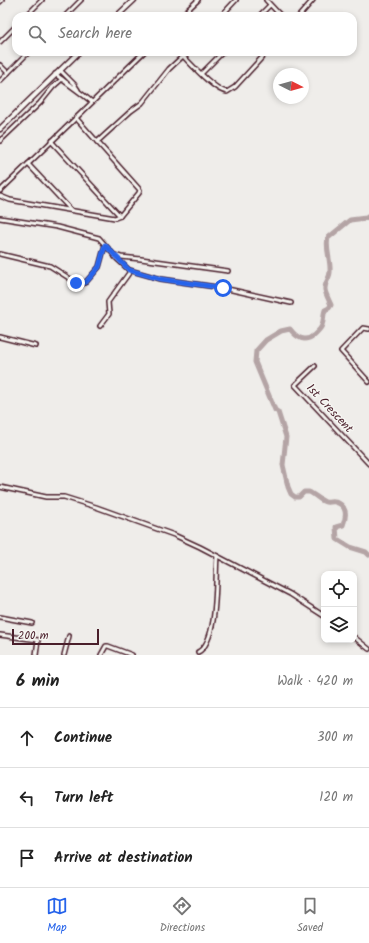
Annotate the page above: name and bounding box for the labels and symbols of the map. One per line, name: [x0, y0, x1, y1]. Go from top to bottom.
north arrow: [273, 68, 309, 104]
route end: [67, 274, 85, 292]
route start: [214, 279, 232, 297]
street label: 1st Crescent: [302, 379, 358, 438]
scale bar: [12, 627, 99, 646]

